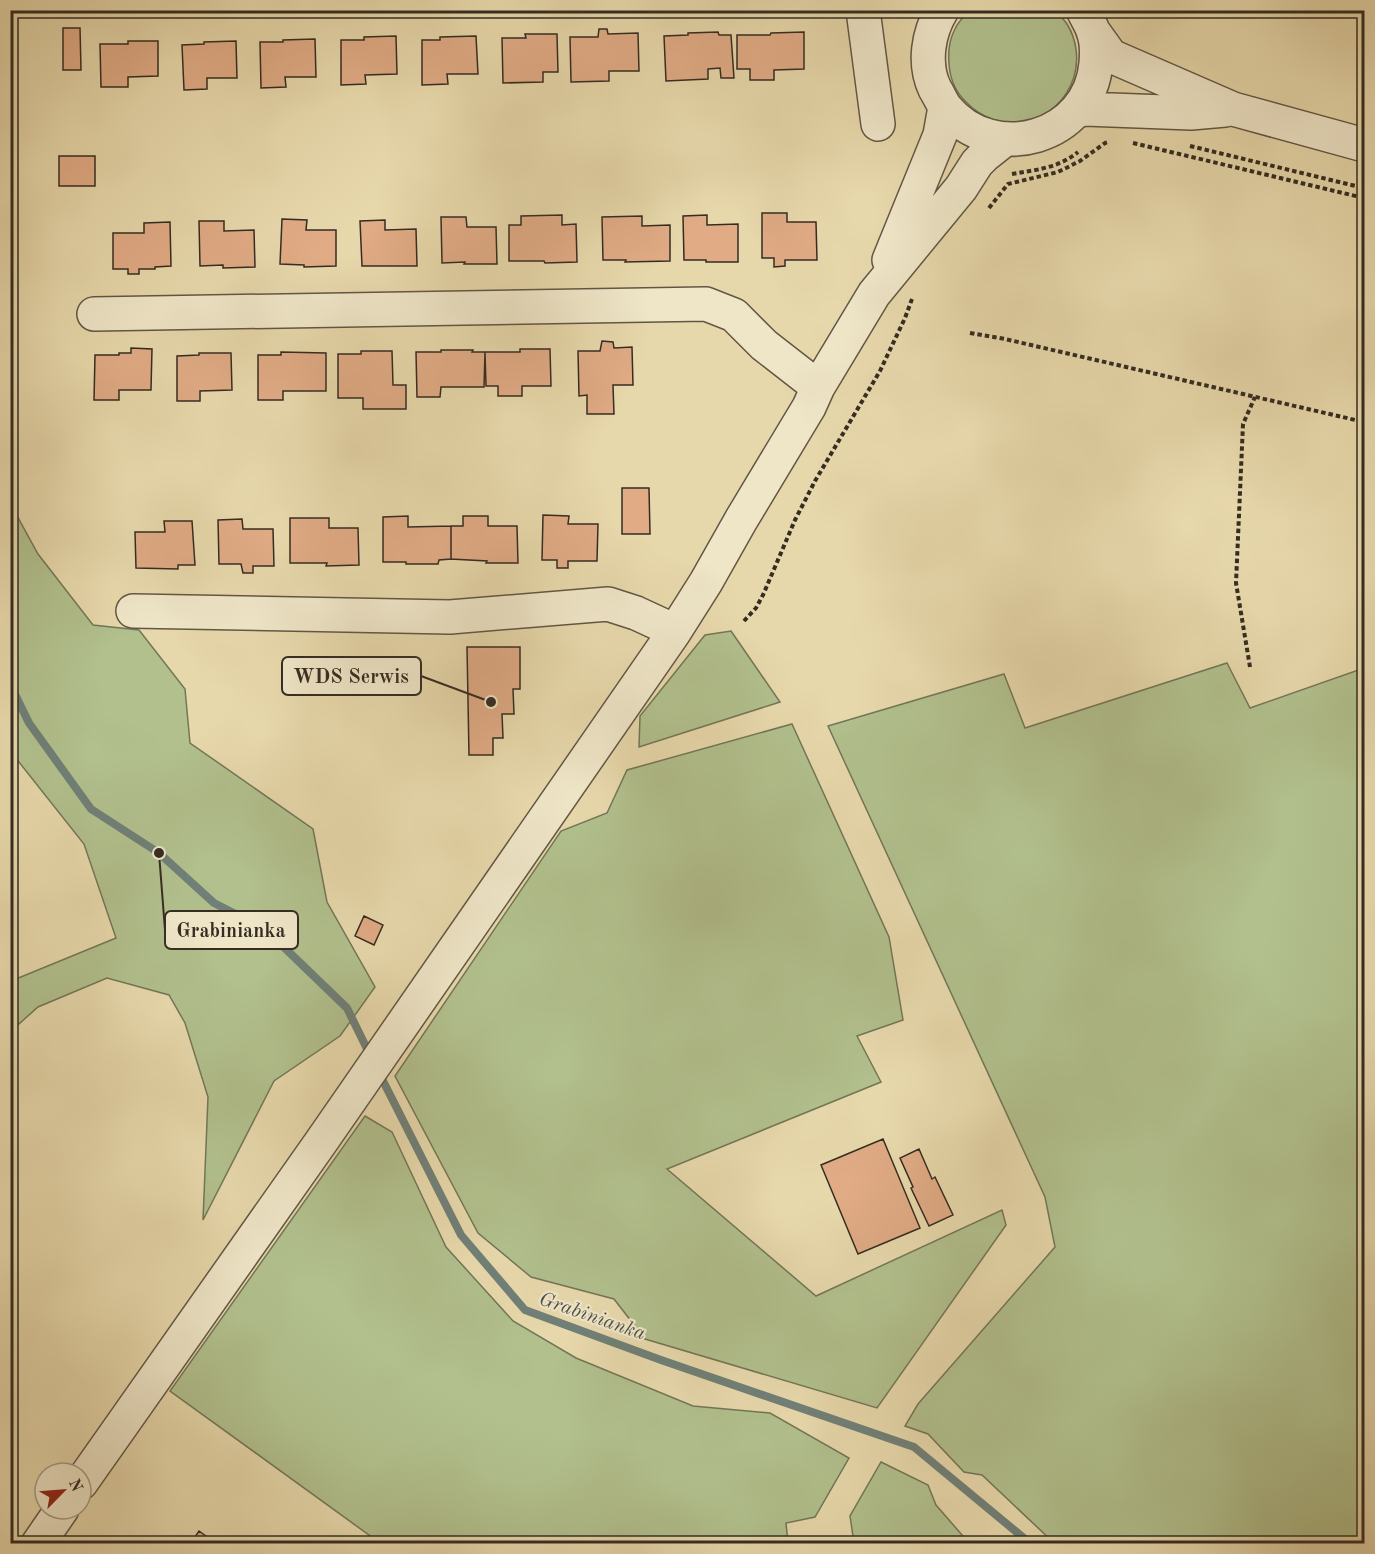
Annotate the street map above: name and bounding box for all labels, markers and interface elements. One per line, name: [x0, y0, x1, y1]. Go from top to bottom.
callout: WDS Serwis: [282, 657, 421, 695]
text: WDS Serwis: [293, 668, 409, 688]
callout: Grabinianka: [165, 911, 298, 949]
text: Grabinianka: [176, 922, 286, 942]
water label: Grabinianka: [536, 1289, 648, 1345]
north arrow: [33, 1461, 93, 1521]
text: N: [65, 1477, 85, 1495]

